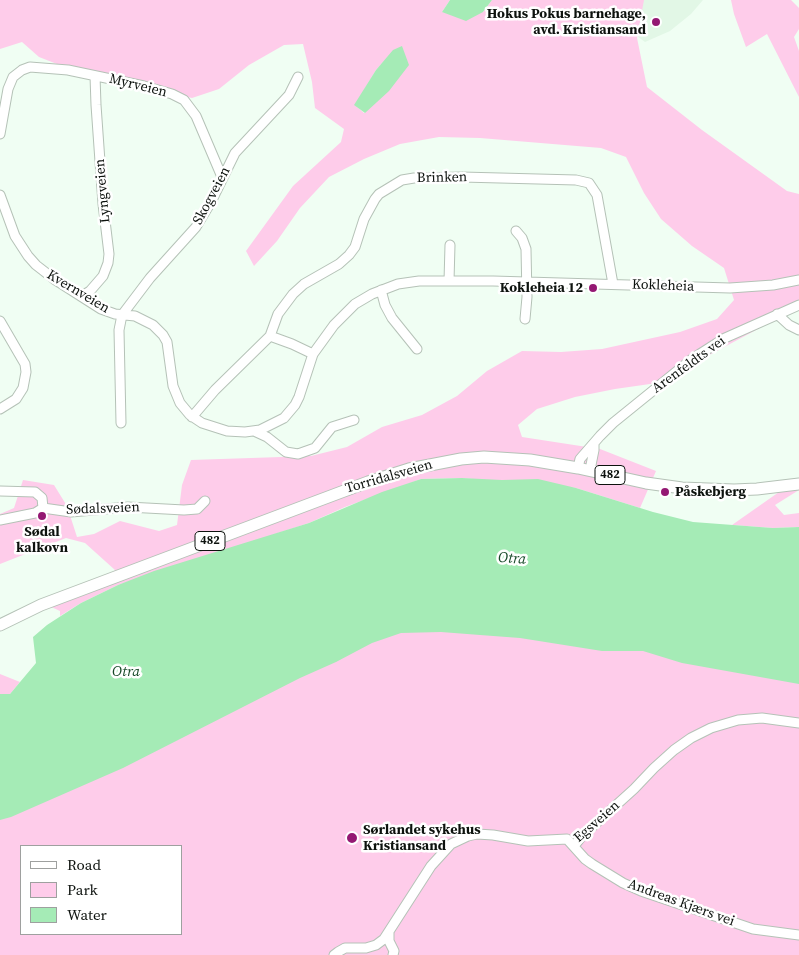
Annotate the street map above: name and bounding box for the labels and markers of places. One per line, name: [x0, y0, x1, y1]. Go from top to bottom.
place label: Hokus Pokus barnehage, avd. Kristiansand: [487, 6, 646, 38]
marker: Hokus Pokus barnehage, avd. Kristiansand: [650, 16, 662, 28]
place label: Kokleheia 12: [500, 280, 583, 296]
marker: Kokleheia 12: [587, 282, 599, 294]
place label: Påskebjerg: [675, 484, 746, 500]
marker: Påskebjerg: [659, 486, 671, 498]
marker: Sødal kalkovn: [36, 510, 48, 522]
place label: Sødal kalkovn: [16, 524, 68, 556]
place label: Sørlandet sykehus Kristiansand: [363, 822, 481, 854]
marker: Sørlandet sykehus Kristiansand: [345, 831, 359, 845]

